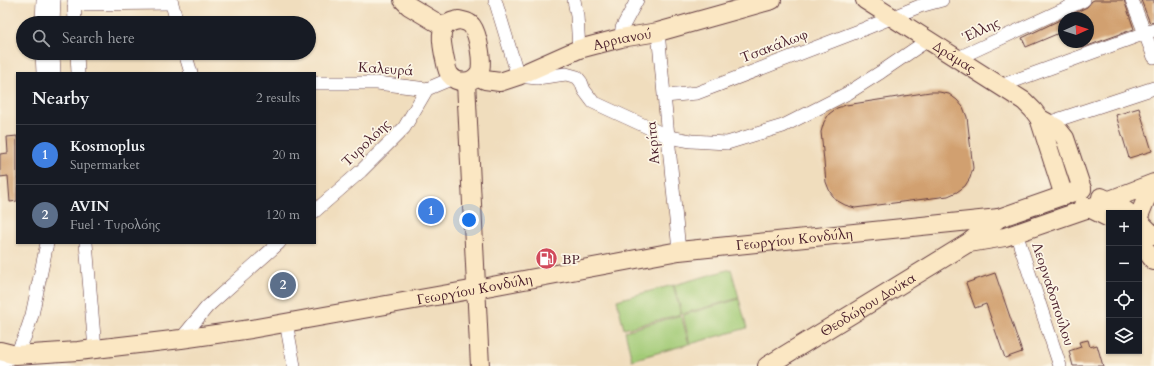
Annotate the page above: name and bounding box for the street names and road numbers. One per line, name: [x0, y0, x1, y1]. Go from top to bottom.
street label: Έλλης: [958, 13, 1003, 47]
street label: Αρριανού: [591, 24, 653, 55]
street label: Τσακάλωφ: [738, 24, 810, 68]
street label: Δράμας: [930, 36, 979, 77]
street label: Καλευρά: [358, 58, 414, 80]
street label: Τυρολόης: [338, 115, 394, 171]
street label: Ακρίτα: [642, 120, 664, 165]
street label: Γεωργίου Κονδύλη: [735, 224, 854, 255]
street label: Λεορναδοπούλου: [1027, 240, 1079, 348]
street label: Θεοδώρου Δούκα: [816, 268, 919, 341]
street label: Γεωργίου Κονδύλη: [415, 269, 534, 309]

